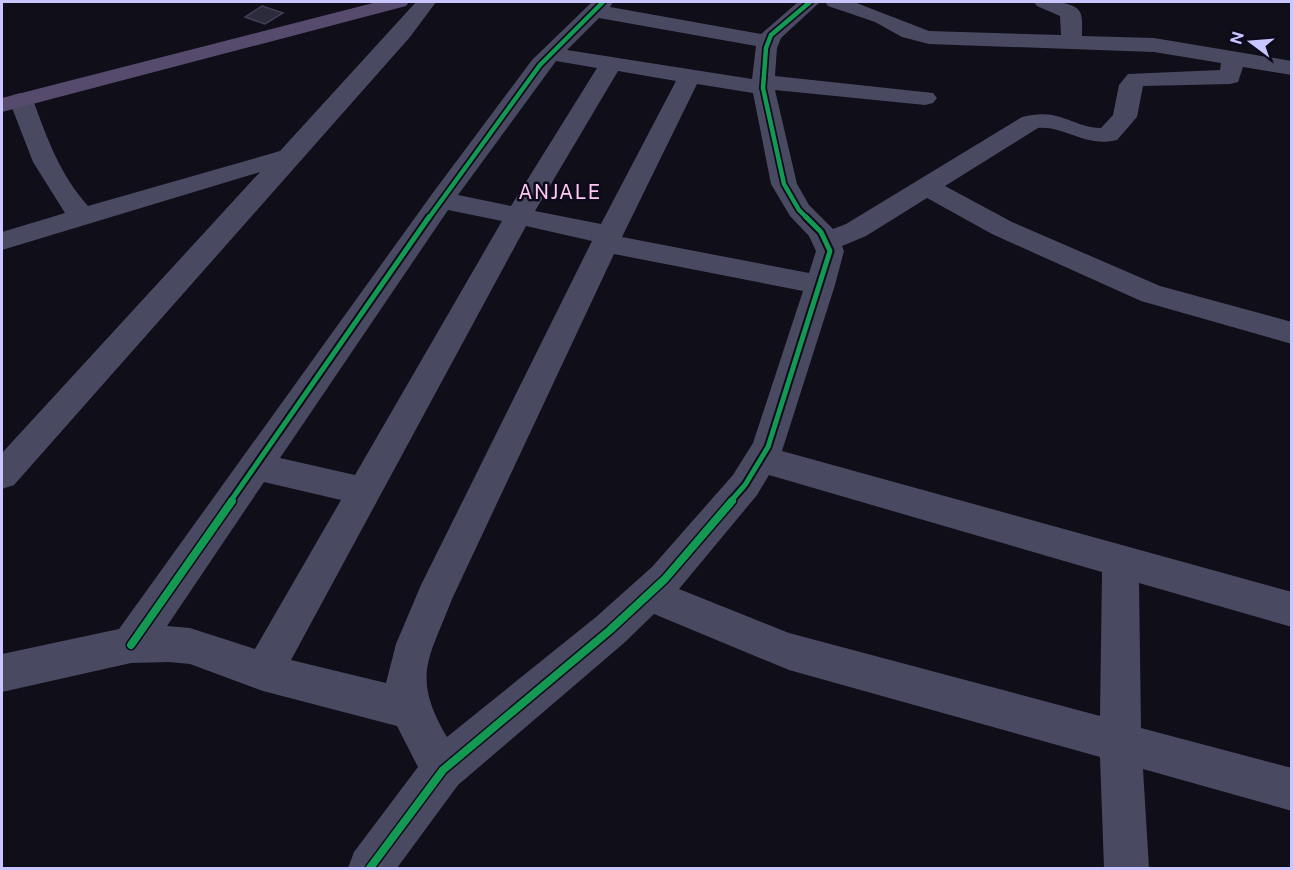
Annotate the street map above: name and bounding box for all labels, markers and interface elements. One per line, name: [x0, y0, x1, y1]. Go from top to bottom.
north arrow: [1221, 12, 1281, 72]
text: N: [1226, 29, 1248, 47]
district label: ANJALE: [518, 180, 602, 204]

